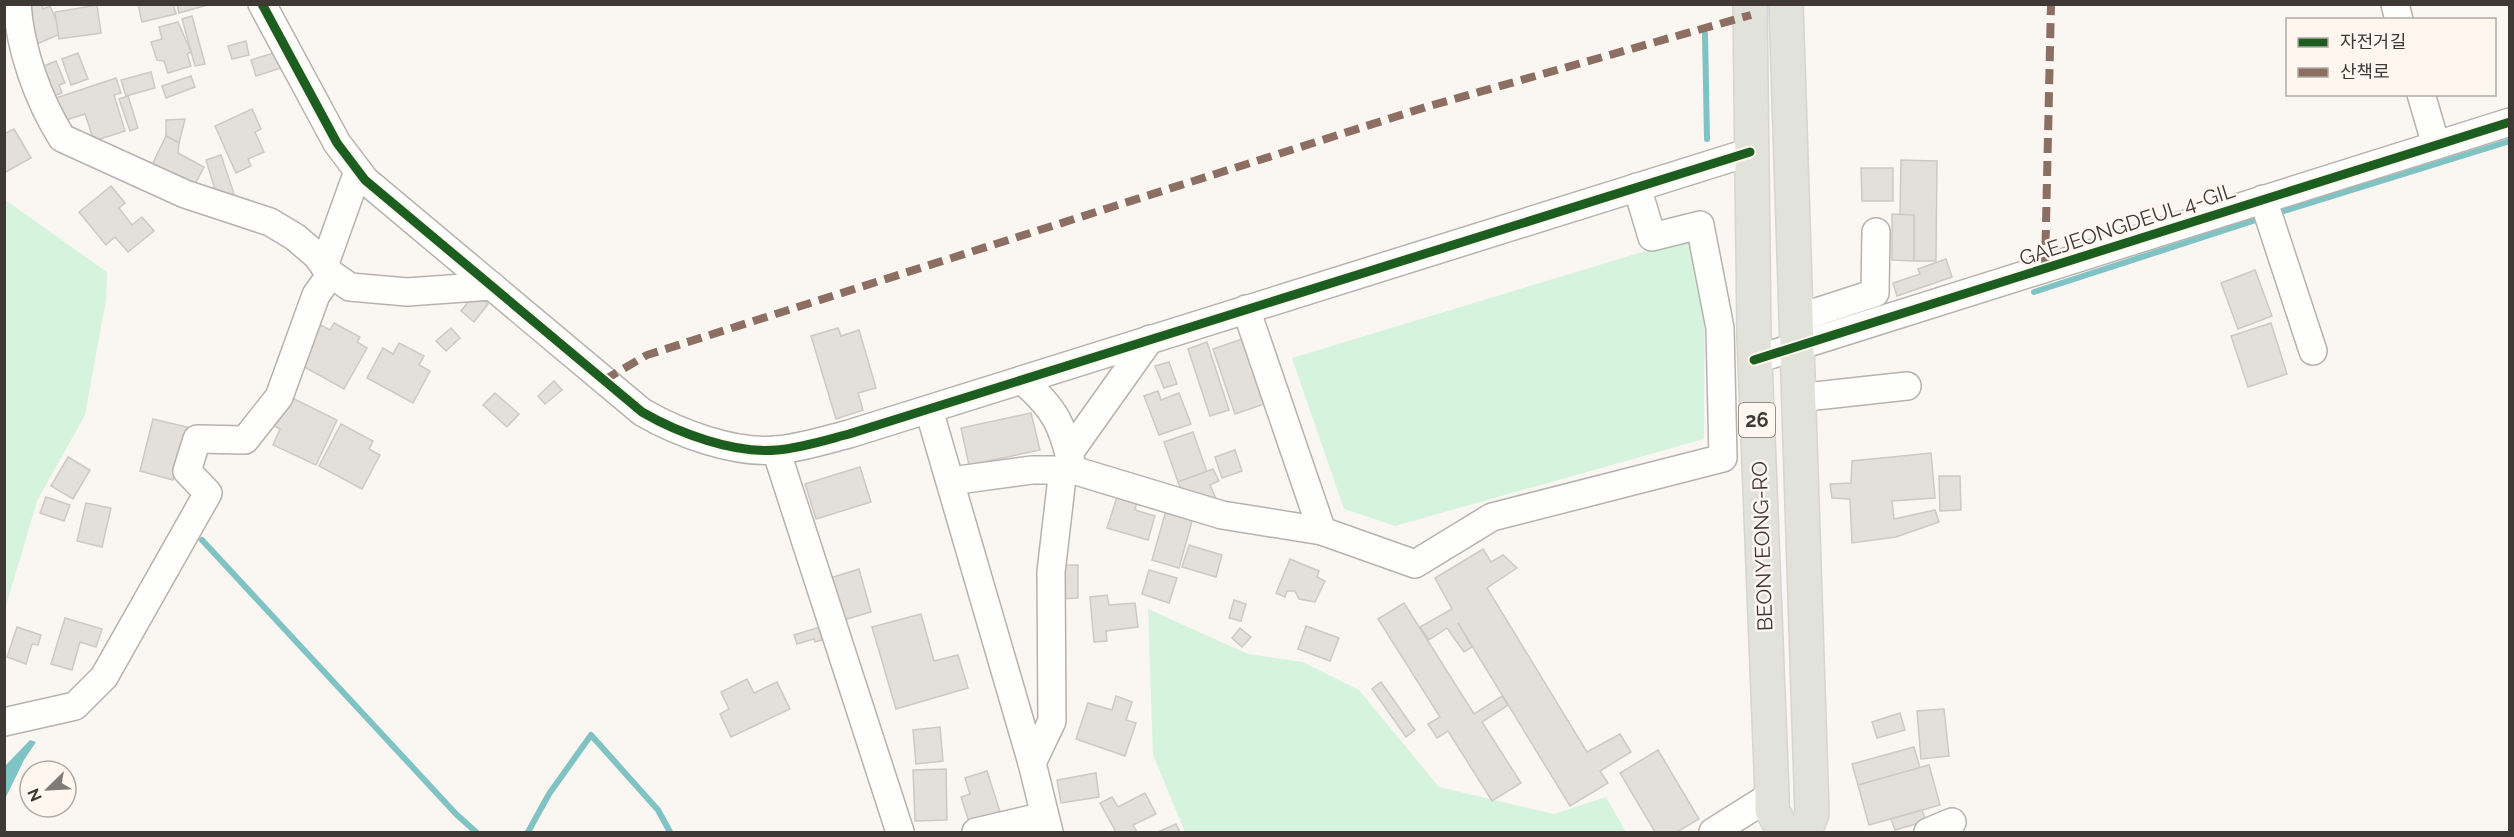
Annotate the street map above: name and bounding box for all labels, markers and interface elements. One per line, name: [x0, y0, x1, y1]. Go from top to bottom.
legend: [2286, 18, 2496, 96]
text: 자전거길: [2340, 31, 2406, 52]
text: 산책로: [2340, 61, 2390, 82]
street label: GAEJEONGDEUL 4-GIL: [2016, 177, 2238, 271]
road number: 26: [1739, 403, 1775, 437]
street label: BEONYEONG-RO: [1747, 461, 1777, 631]
north arrow: [18, 759, 78, 819]
text: N: [24, 785, 46, 804]

